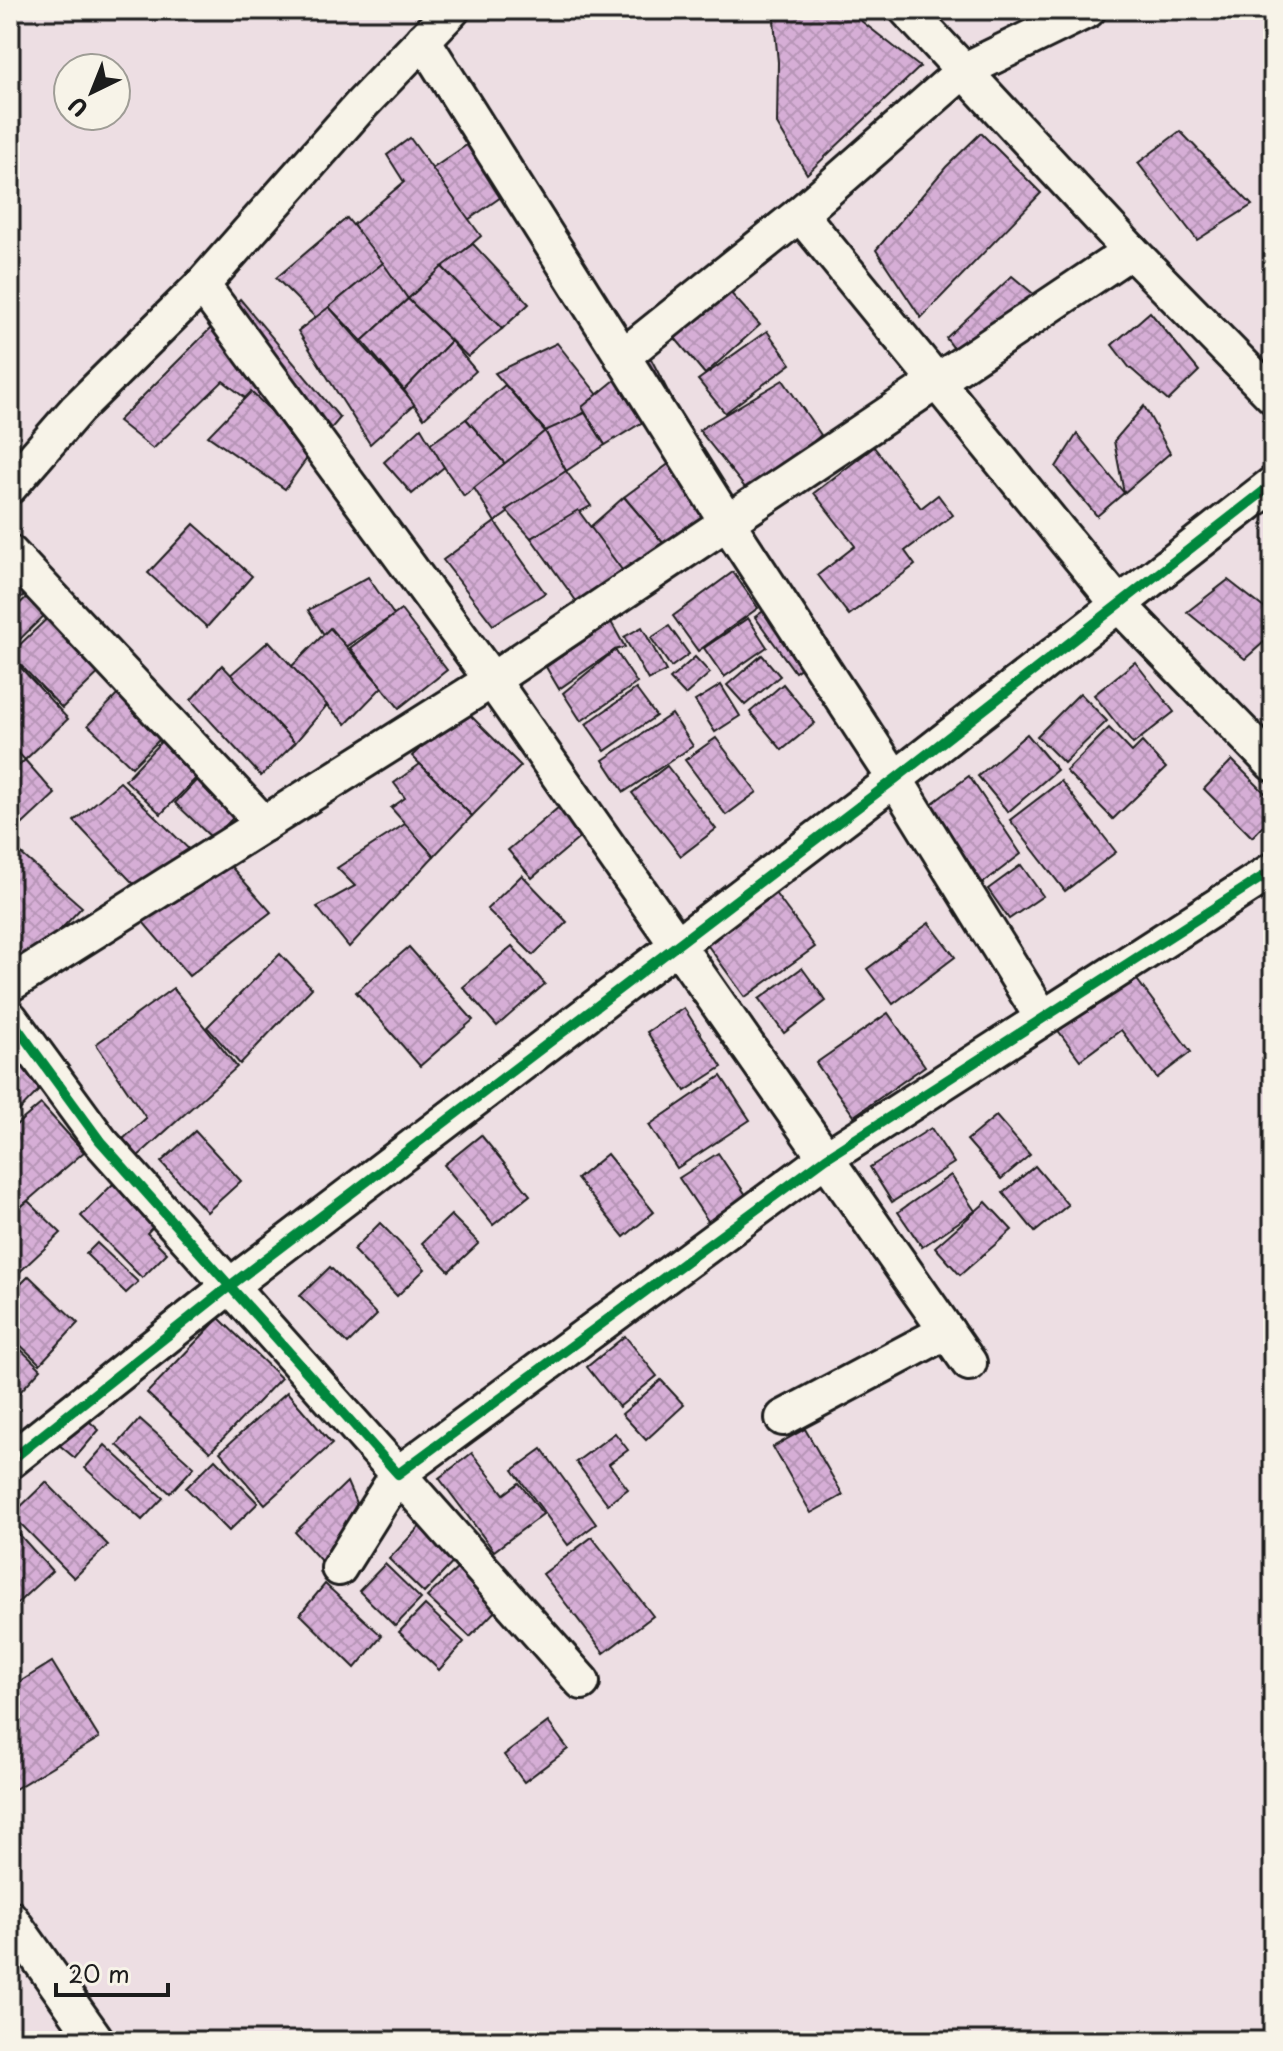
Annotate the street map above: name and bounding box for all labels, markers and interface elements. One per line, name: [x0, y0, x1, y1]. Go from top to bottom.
north arrow: [52, 52, 132, 132]
text: U: [60, 90, 95, 126]
scale bar: [56, 1947, 168, 1997]
text: 20 m: [68, 1955, 130, 1991]

